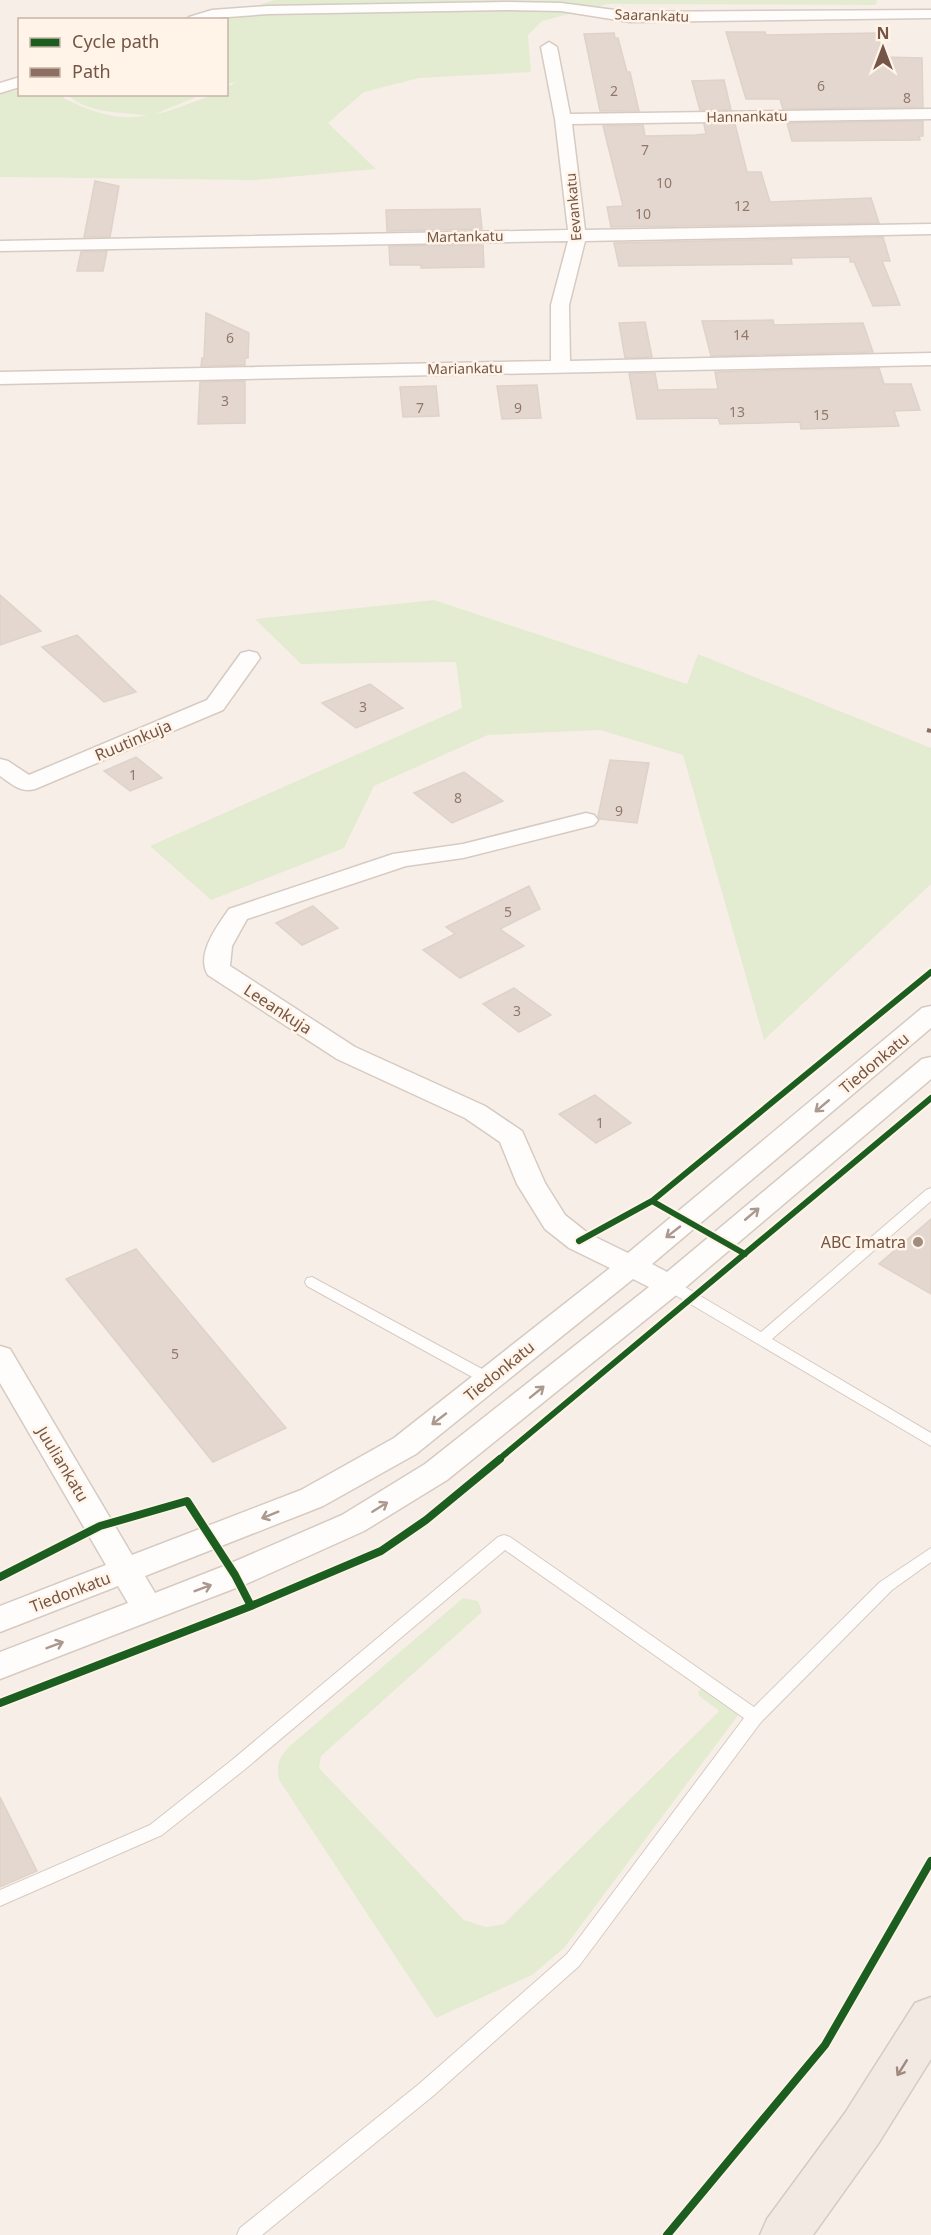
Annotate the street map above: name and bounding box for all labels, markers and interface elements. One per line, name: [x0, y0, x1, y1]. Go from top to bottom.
street label: Saarankatu: [614, 4, 690, 26]
legend: [18, 18, 228, 96]
north arrow: [853, 18, 913, 78]
text: N: [876, 22, 890, 44]
text: Cycle path: [72, 29, 159, 53]
text: Path: [72, 59, 111, 83]
house number: 6: [817, 76, 825, 95]
house number: 2: [610, 81, 618, 100]
house number: 8: [903, 88, 911, 107]
street label: Hannankatu: [706, 106, 788, 126]
house number: 7: [641, 140, 649, 159]
street label: Eevankatu: [561, 172, 585, 242]
house number: 10: [656, 173, 672, 192]
house number: 12: [734, 196, 750, 215]
house number: 10: [635, 204, 651, 223]
street label: Martankatu: [426, 226, 504, 246]
house number: 14: [733, 325, 749, 344]
house number: 6: [226, 328, 234, 347]
street label: Mariankatu: [427, 358, 503, 378]
house number: 3: [221, 391, 229, 410]
house number: 7: [416, 398, 424, 417]
house number: 9: [514, 398, 522, 417]
house number: 13: [729, 402, 745, 421]
house number: 15: [813, 405, 829, 424]
house number: 3: [359, 697, 367, 716]
street label: Ruutinkuja: [91, 714, 175, 766]
house number: 1: [129, 765, 137, 784]
house number: 8: [454, 788, 462, 807]
house number: 9: [615, 801, 623, 820]
house number: 5: [504, 902, 512, 921]
street label: Leeankuja: [240, 979, 316, 1039]
house number: 3: [513, 1001, 521, 1020]
street label: Tiedonkatu: [835, 1027, 913, 1099]
one-way arrow: [814, 1100, 830, 1113]
house number: 1: [596, 1113, 604, 1132]
one-way arrow: [744, 1208, 760, 1221]
one-way arrow: [665, 1226, 681, 1239]
place label: ABC Imatra: [821, 1231, 906, 1253]
marker: ABC Imatra: [911, 1235, 925, 1249]
street label: Tiedonkatu: [459, 1336, 539, 1406]
house number: 5: [171, 1344, 179, 1363]
one-way arrow: [529, 1385, 545, 1398]
one-way arrow: [431, 1413, 447, 1426]
street label: Juuliankatu: [31, 1420, 94, 1506]
one-way arrow: [371, 1500, 388, 1512]
one-way arrow: [261, 1511, 280, 1522]
street label: Tiedonkatu: [27, 1567, 113, 1617]
one-way arrow: [193, 1581, 211, 1592]
one-way arrow: [45, 1639, 63, 1650]
one-way arrow: [895, 2059, 907, 2076]

